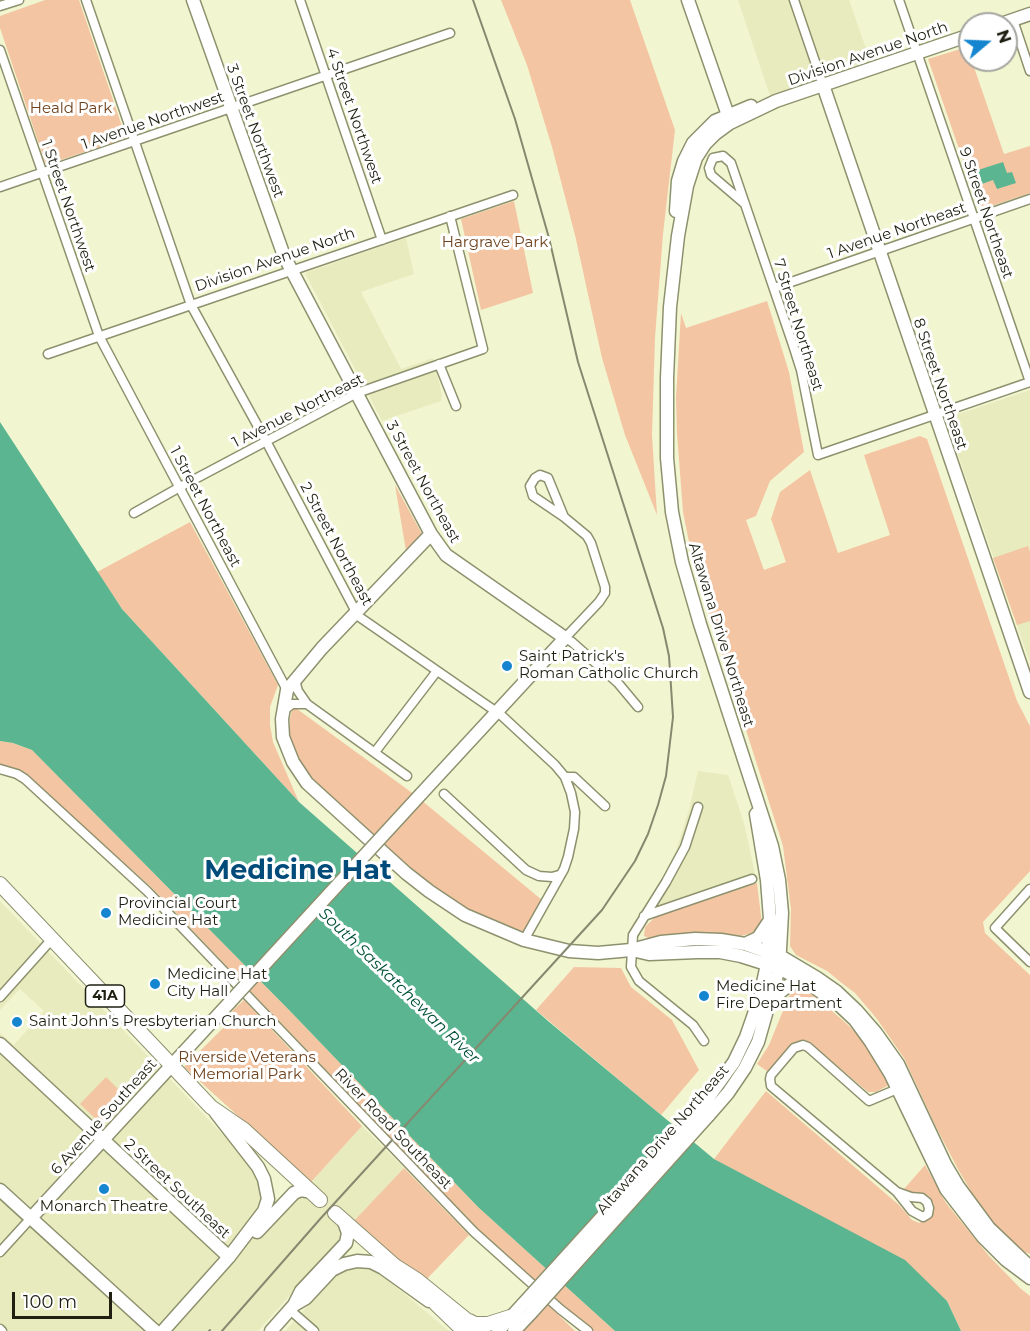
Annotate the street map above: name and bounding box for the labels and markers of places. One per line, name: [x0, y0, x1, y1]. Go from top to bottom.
place label: Saint Patrick's Roman Catholic Church: [519, 648, 699, 683]
marker: Saint Patrick's Roman Catholic Church: [500, 659, 514, 673]
place label: Provincial Court Medicine Hat: [118, 895, 237, 930]
marker: Provincial Court Medicine Hat: [99, 906, 113, 920]
place label: Medicine Hat City Hall: [167, 966, 267, 1001]
marker: Medicine Hat City Hall: [148, 977, 162, 991]
place label: Medicine Hat Fire Department: [716, 978, 842, 1013]
marker: Medicine Hat Fire Department: [697, 989, 711, 1003]
place label: Saint John's Presbyterian Church: [29, 1013, 276, 1031]
marker: Saint John's Presbyterian Church: [10, 1015, 24, 1029]
marker: Monarch Theatre: [97, 1182, 111, 1196]
place label: Monarch Theatre: [40, 1198, 168, 1216]

